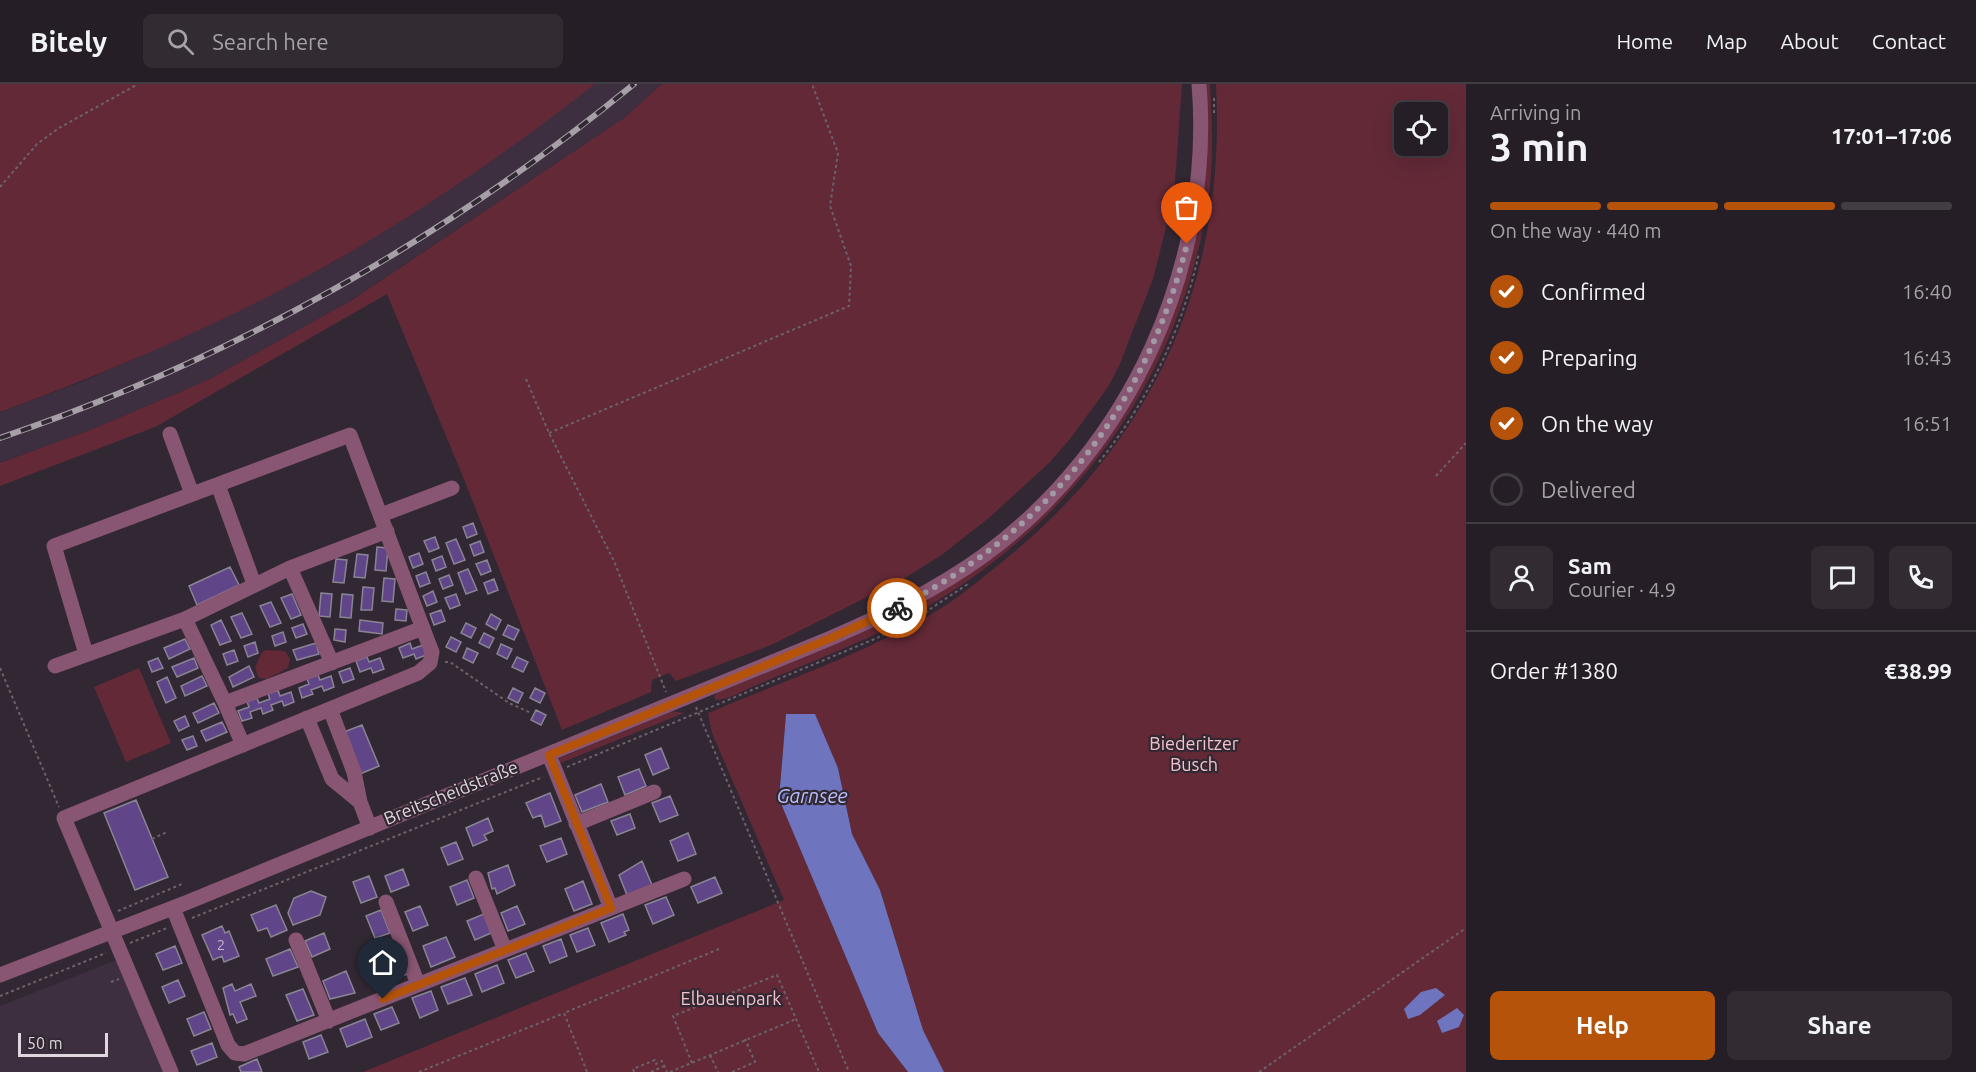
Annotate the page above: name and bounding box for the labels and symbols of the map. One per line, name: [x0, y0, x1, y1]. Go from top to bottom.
pin: [1161, 182, 1212, 244]
courier: [867, 578, 927, 638]
park label: Biederitzer Busch: [1149, 733, 1239, 774]
street label: Breitscheidstraße: [381, 756, 521, 828]
water label: Garnsee: [776, 784, 848, 807]
house number: 2: [217, 936, 225, 953]
pin: [357, 937, 408, 999]
park label: Elbauenpark: [681, 988, 781, 1008]
scale bar: [18, 1030, 108, 1058]

